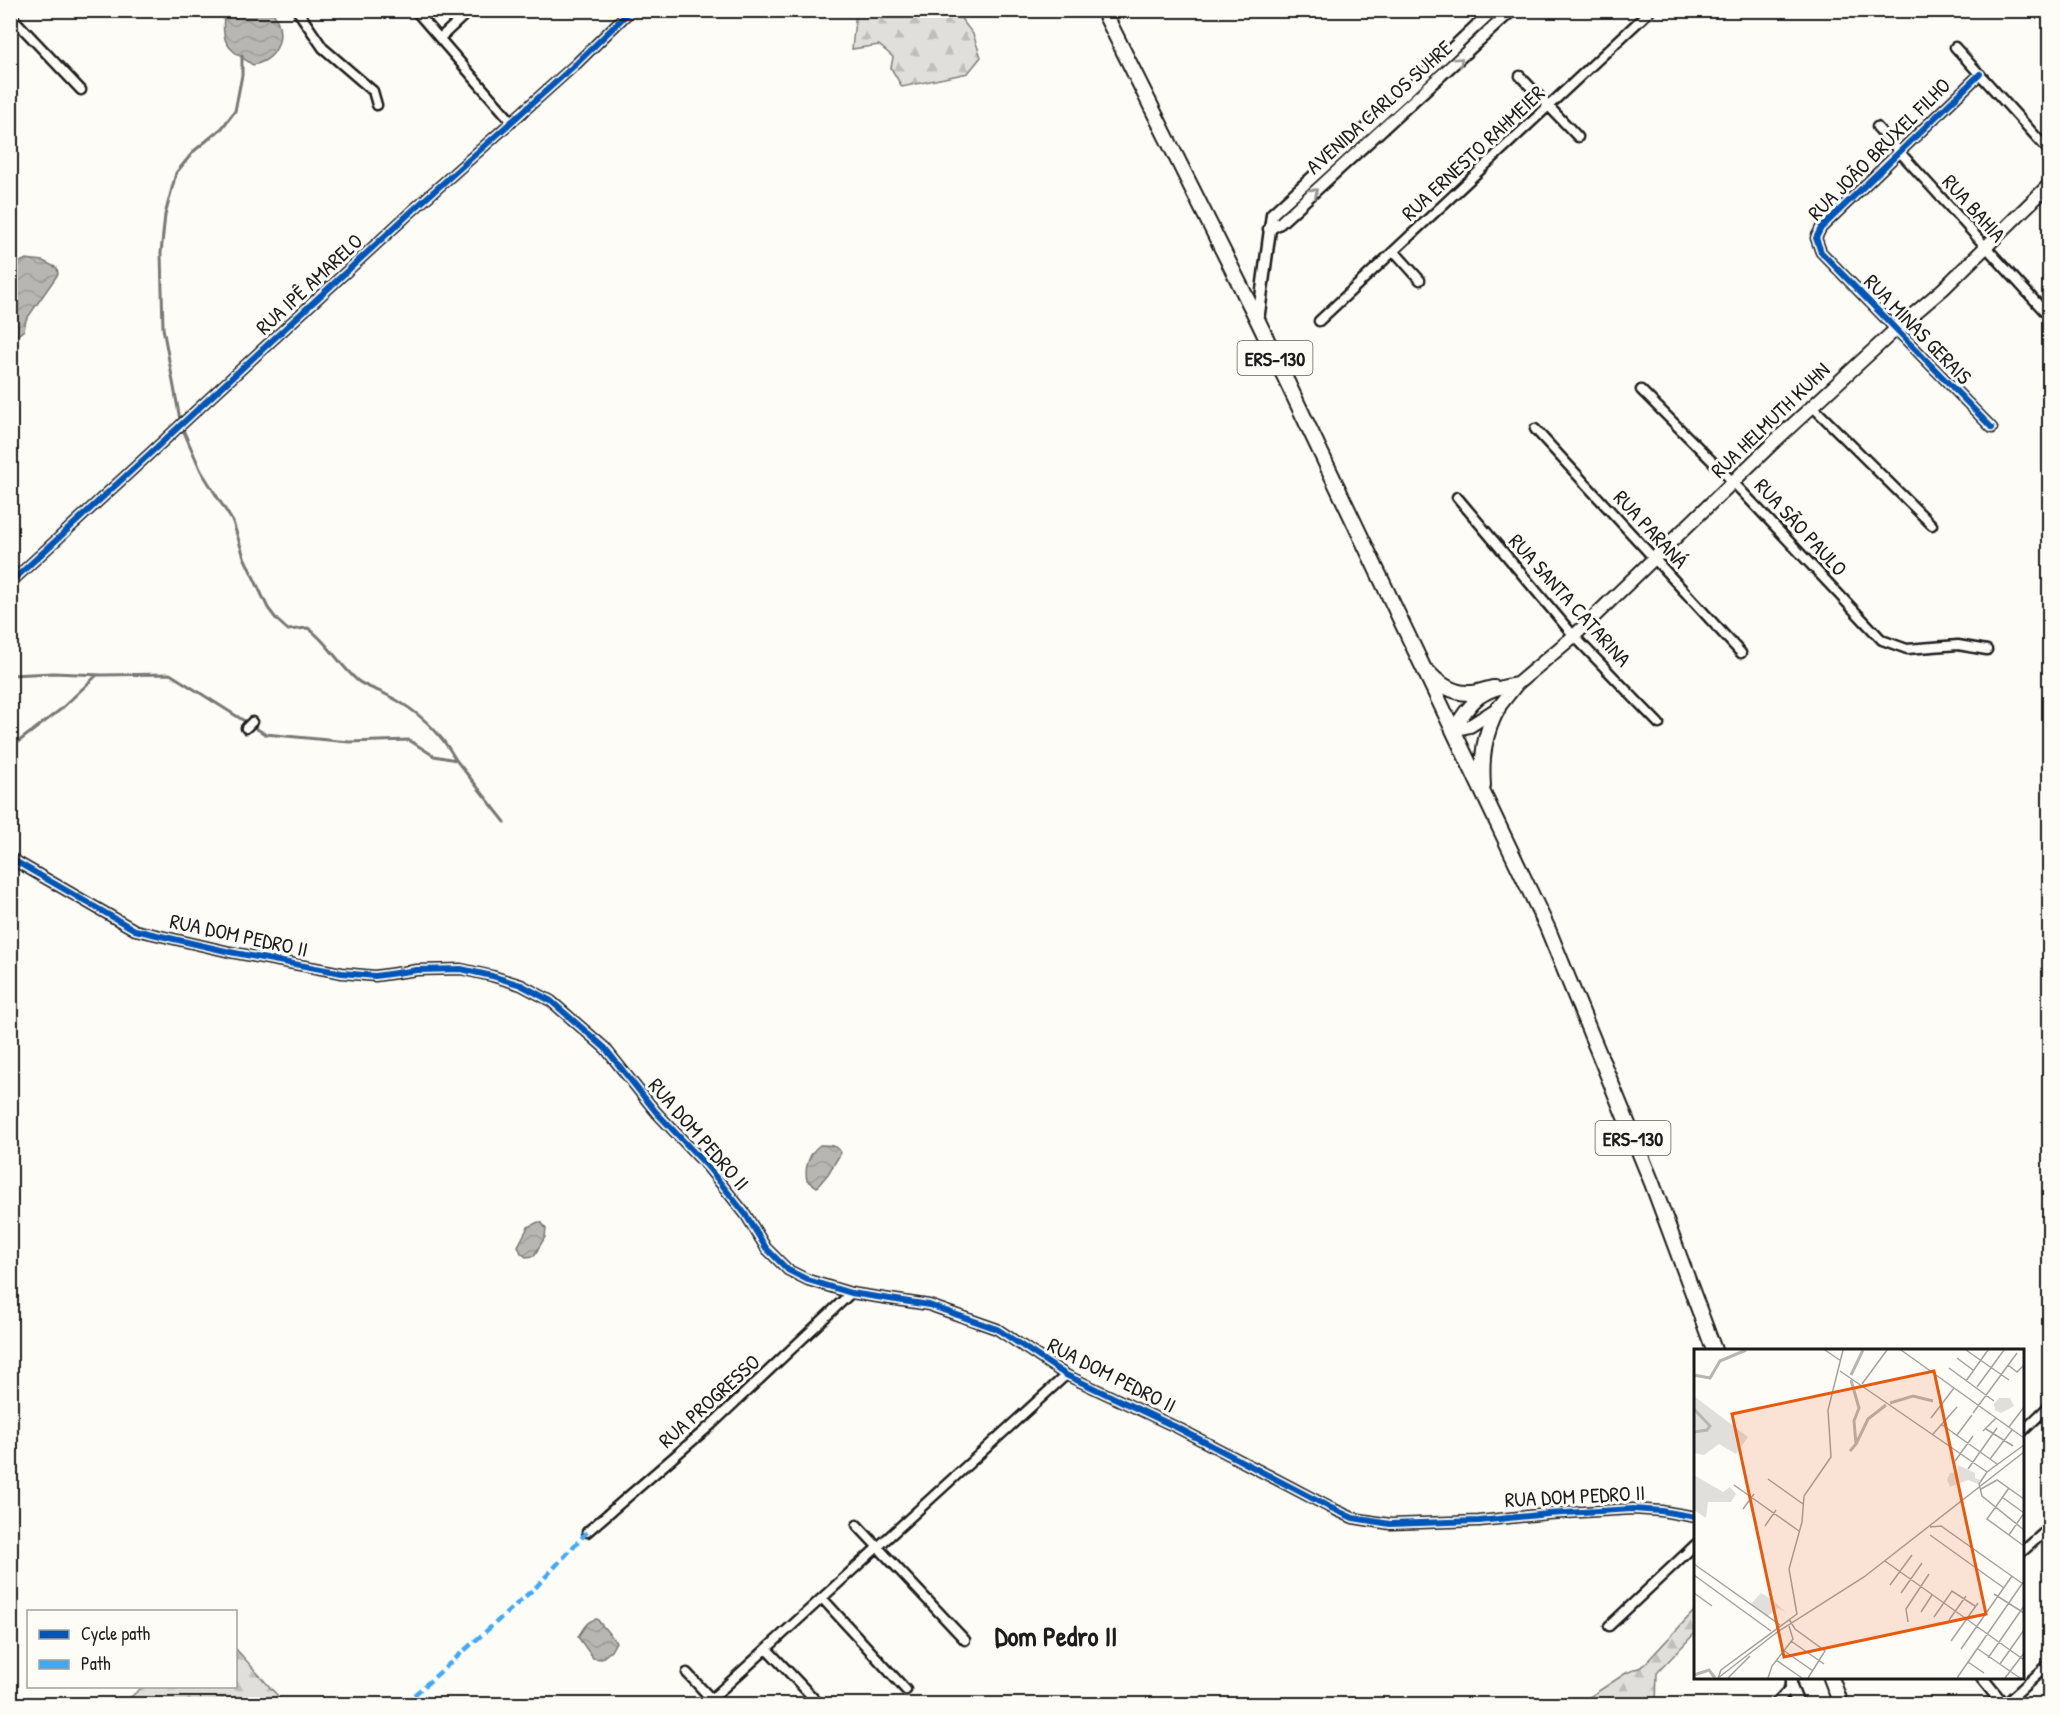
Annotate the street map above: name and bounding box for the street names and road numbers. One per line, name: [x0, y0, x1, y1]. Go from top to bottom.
street label: AVENIDA CARLOS SUHRE: [1300, 33, 1458, 181]
street label: RUA JOÃO BRUXEL FILHO: [1801, 71, 1957, 227]
street label: RUA ERNESTO RAHMEIER: [1395, 79, 1551, 227]
street label: RUA BAHIA: [1936, 168, 2012, 248]
street label: RUA IPÊ AMARELO: [249, 227, 369, 341]
street label: RUA MINAS GERAIS: [1858, 267, 1978, 391]
road number: ERS-130: [1238, 341, 1312, 375]
street label: RUA HELMUTH KUHN: [1704, 356, 1836, 484]
street label: RUA SÃO PAULO: [1748, 472, 1854, 582]
street label: RUA PARANÁ: [1607, 483, 1695, 575]
street label: RUA SANTA CATARINA: [1502, 527, 1638, 673]
street label: RUA DOM PEDRO II: [167, 906, 311, 964]
street label: RUA DOM PEDRO II: [642, 1072, 756, 1196]
road number: ERS-130: [1596, 1121, 1670, 1155]
street label: RUA DOM PEDRO II: [1043, 1330, 1181, 1420]
street label: RUA PROGRESSO: [652, 1348, 766, 1454]
street label: RUA DOM PEDRO II: [1504, 1478, 1646, 1514]

